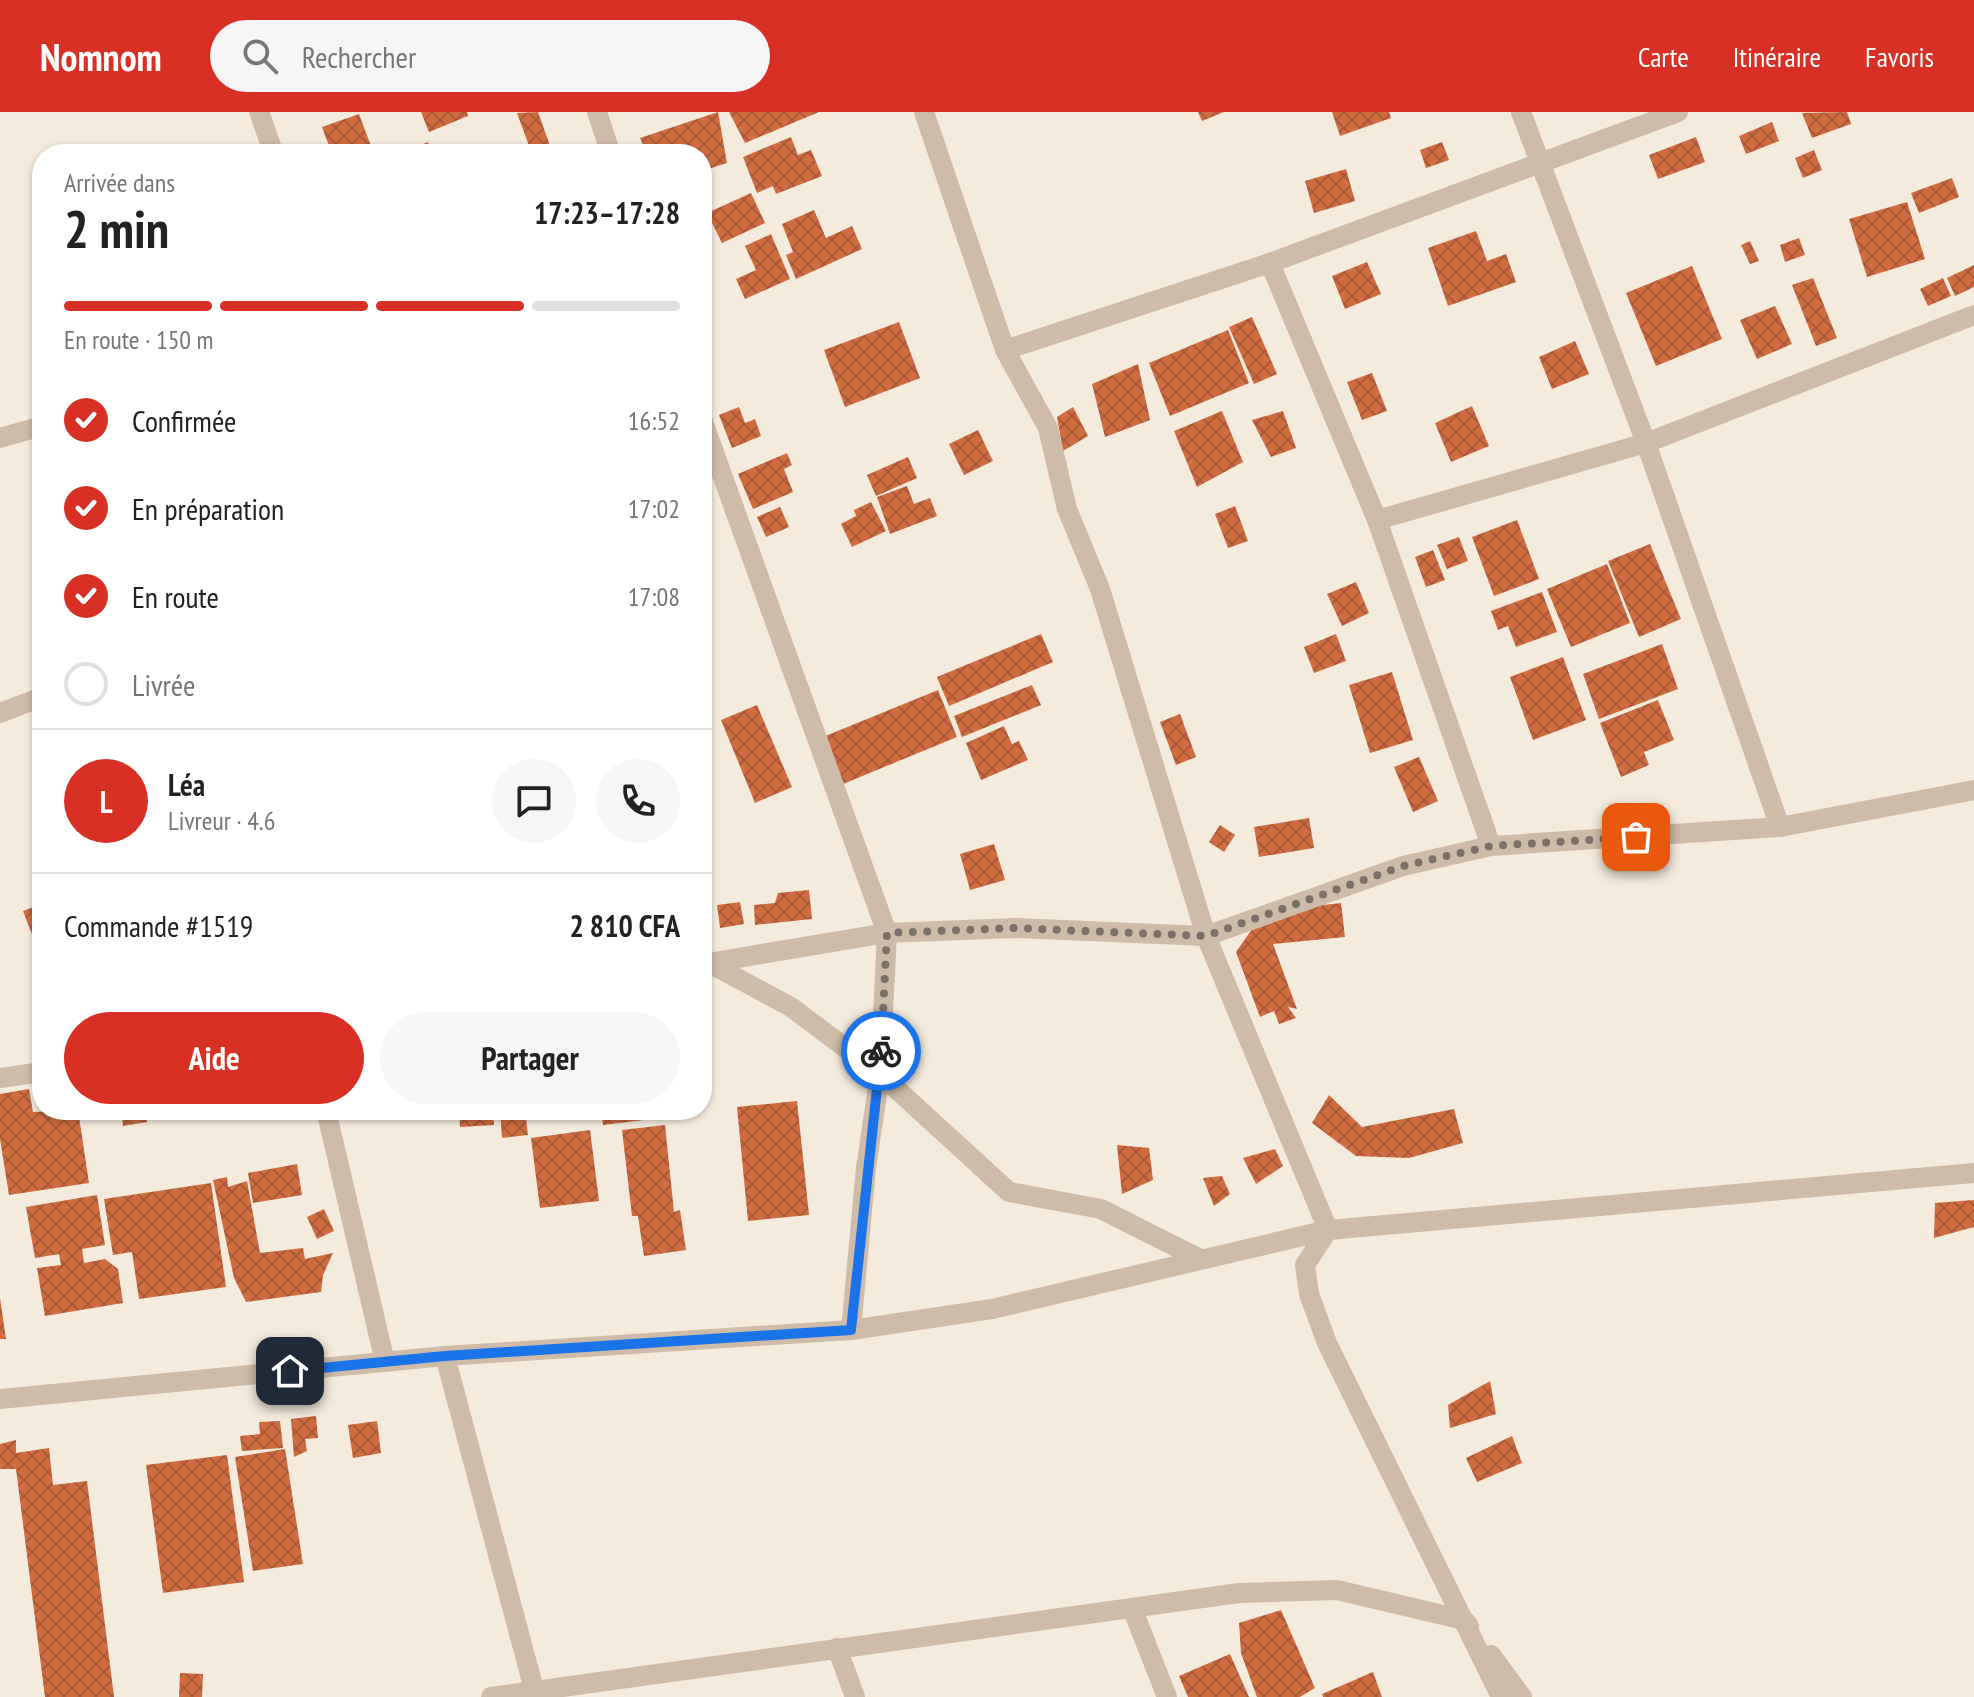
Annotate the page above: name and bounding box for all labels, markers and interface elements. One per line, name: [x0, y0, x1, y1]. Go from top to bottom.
search box: [210, 20, 770, 92]
text: Nomnom: [40, 32, 162, 81]
icon: search: [238, 34, 282, 78]
text: Rechercher: [302, 37, 416, 76]
text: Carte: [1638, 38, 1689, 75]
text: Itinéraire: [1733, 38, 1821, 75]
text: Favoris: [1865, 38, 1934, 75]
text: Arrivée dans: [64, 166, 175, 199]
text: 17:23–17:28: [534, 193, 680, 232]
text: 2 min: [64, 195, 169, 262]
text: En route · 150 m: [64, 323, 214, 356]
icon: check: [64, 398, 108, 442]
text: Confirmée: [132, 401, 236, 440]
text: 16:52: [628, 404, 680, 437]
icon: check: [64, 486, 108, 530]
text: En préparation: [132, 489, 284, 528]
text: 17:02: [628, 492, 680, 525]
icon: check: [64, 574, 108, 618]
text: En route: [132, 577, 219, 616]
text: 17:08: [628, 580, 680, 613]
text: Livrée: [132, 665, 195, 704]
button: chat: [492, 759, 576, 843]
button: phone: [596, 759, 680, 843]
text: Léa: [168, 765, 205, 804]
text: L: [100, 782, 112, 821]
pin: [1602, 803, 1670, 871]
text: Livreur · 4.6: [168, 804, 275, 837]
icon: bag: [1614, 815, 1658, 859]
text: Commande #1519: [64, 906, 253, 945]
text: 2 810 CFA: [569, 906, 680, 945]
courier: [841, 1011, 921, 1091]
button: Aide: [64, 1012, 364, 1104]
button: Partager: [380, 1012, 680, 1104]
icon: bike: [859, 1029, 903, 1073]
pin: [256, 1337, 324, 1405]
icon: home: [268, 1349, 312, 1393]

